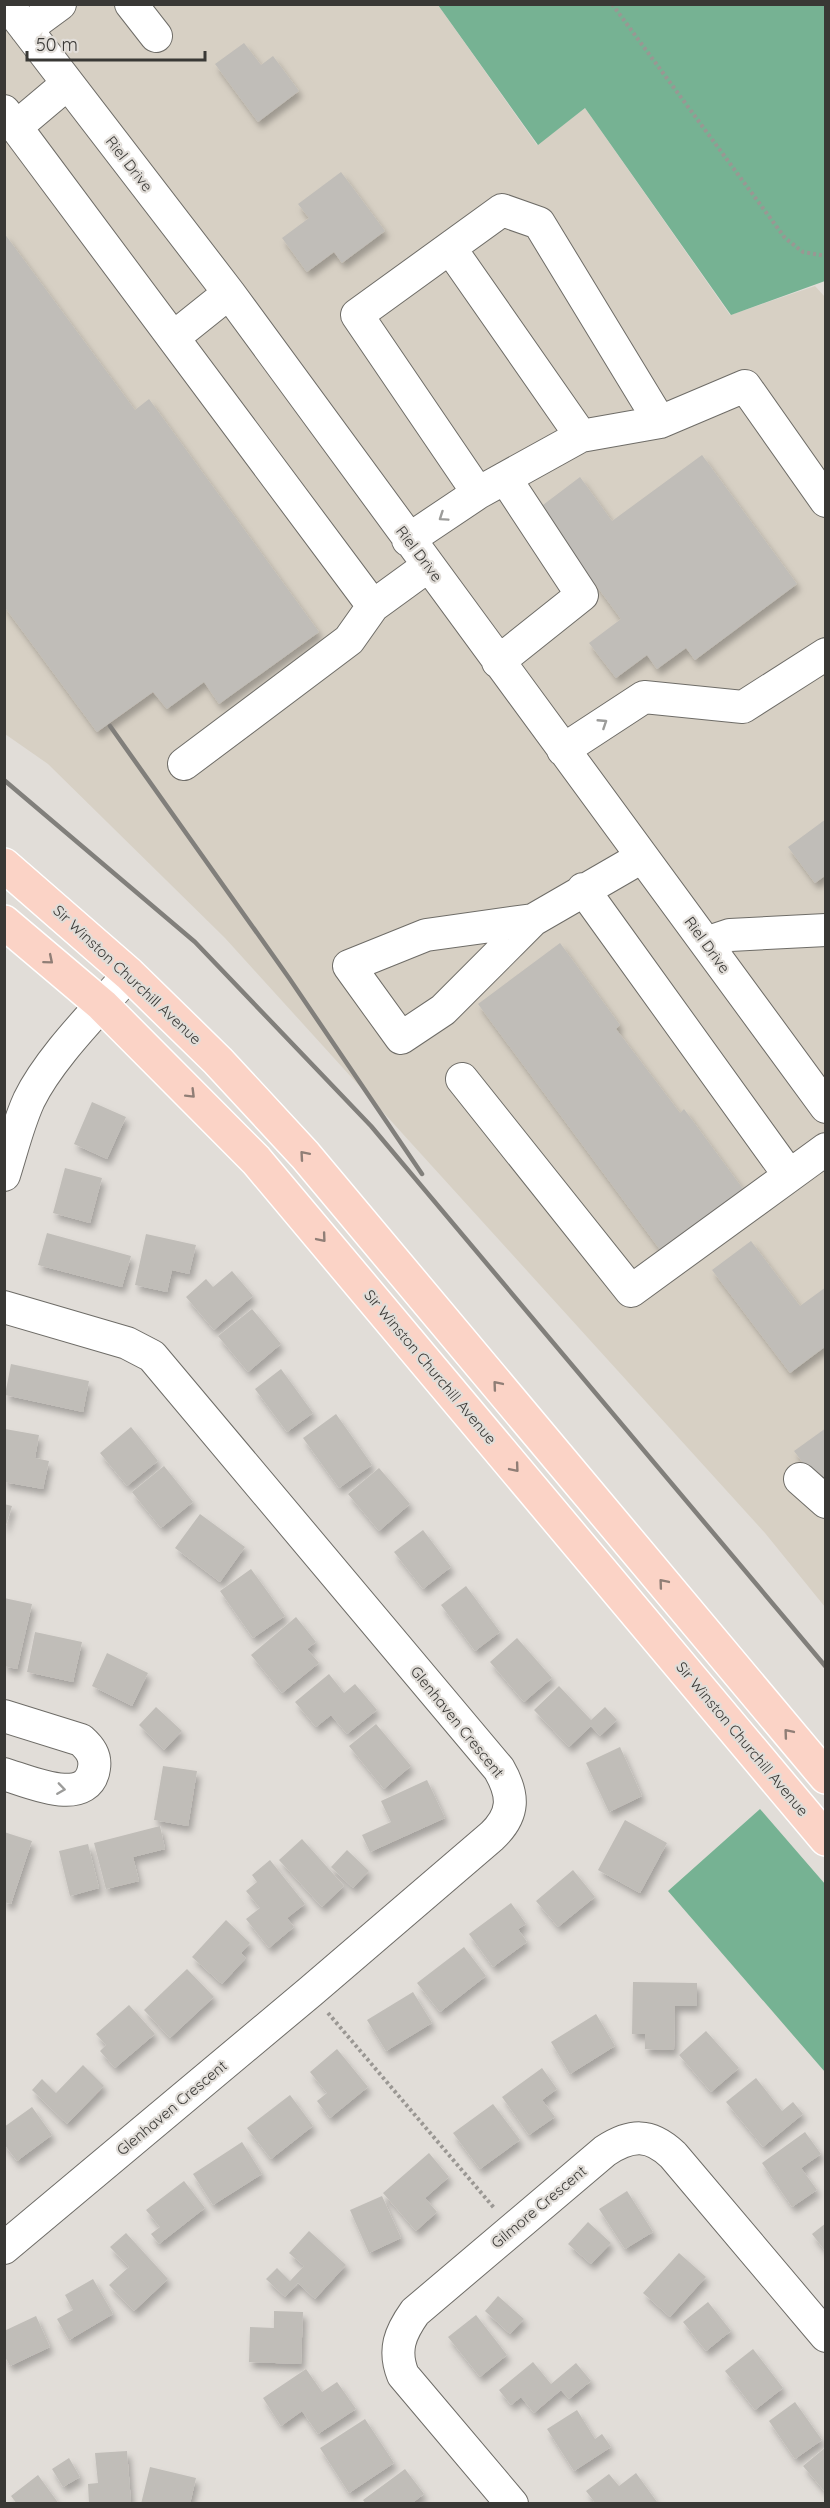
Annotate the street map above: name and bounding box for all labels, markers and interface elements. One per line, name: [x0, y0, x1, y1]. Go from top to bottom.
scale bar: [27, 24, 206, 62]
text: 50 m: [36, 33, 78, 56]
street label: Riel Drive: [102, 132, 157, 195]
one-way arrow: [439, 510, 450, 521]
street label: Riel Drive: [392, 522, 447, 586]
one-way arrow: [597, 720, 608, 731]
street label: Sir Winston Churchill Avenue: [49, 901, 205, 1048]
street label: Riel Drive: [681, 913, 734, 977]
one-way arrow: [43, 952, 54, 963]
one-way arrow: [184, 1087, 195, 1097]
one-way arrow: [301, 1151, 312, 1162]
one-way arrow: [315, 1231, 326, 1242]
street label: Sir Winston Churchill Avenue: [360, 1286, 501, 1448]
one-way arrow: [493, 1381, 504, 1392]
one-way arrow: [507, 1461, 518, 1472]
one-way arrow: [659, 1579, 670, 1590]
street label: Sir Winston Churchill Avenue: [672, 1658, 813, 1820]
street label: Glenhaven Crescent: [407, 1662, 508, 1781]
one-way arrow: [784, 1729, 795, 1740]
one-way arrow: [56, 1782, 66, 1794]
street label: Glenhaven Crescent: [113, 2056, 231, 2159]
street label: Gilmore Crescent: [487, 2161, 590, 2252]

